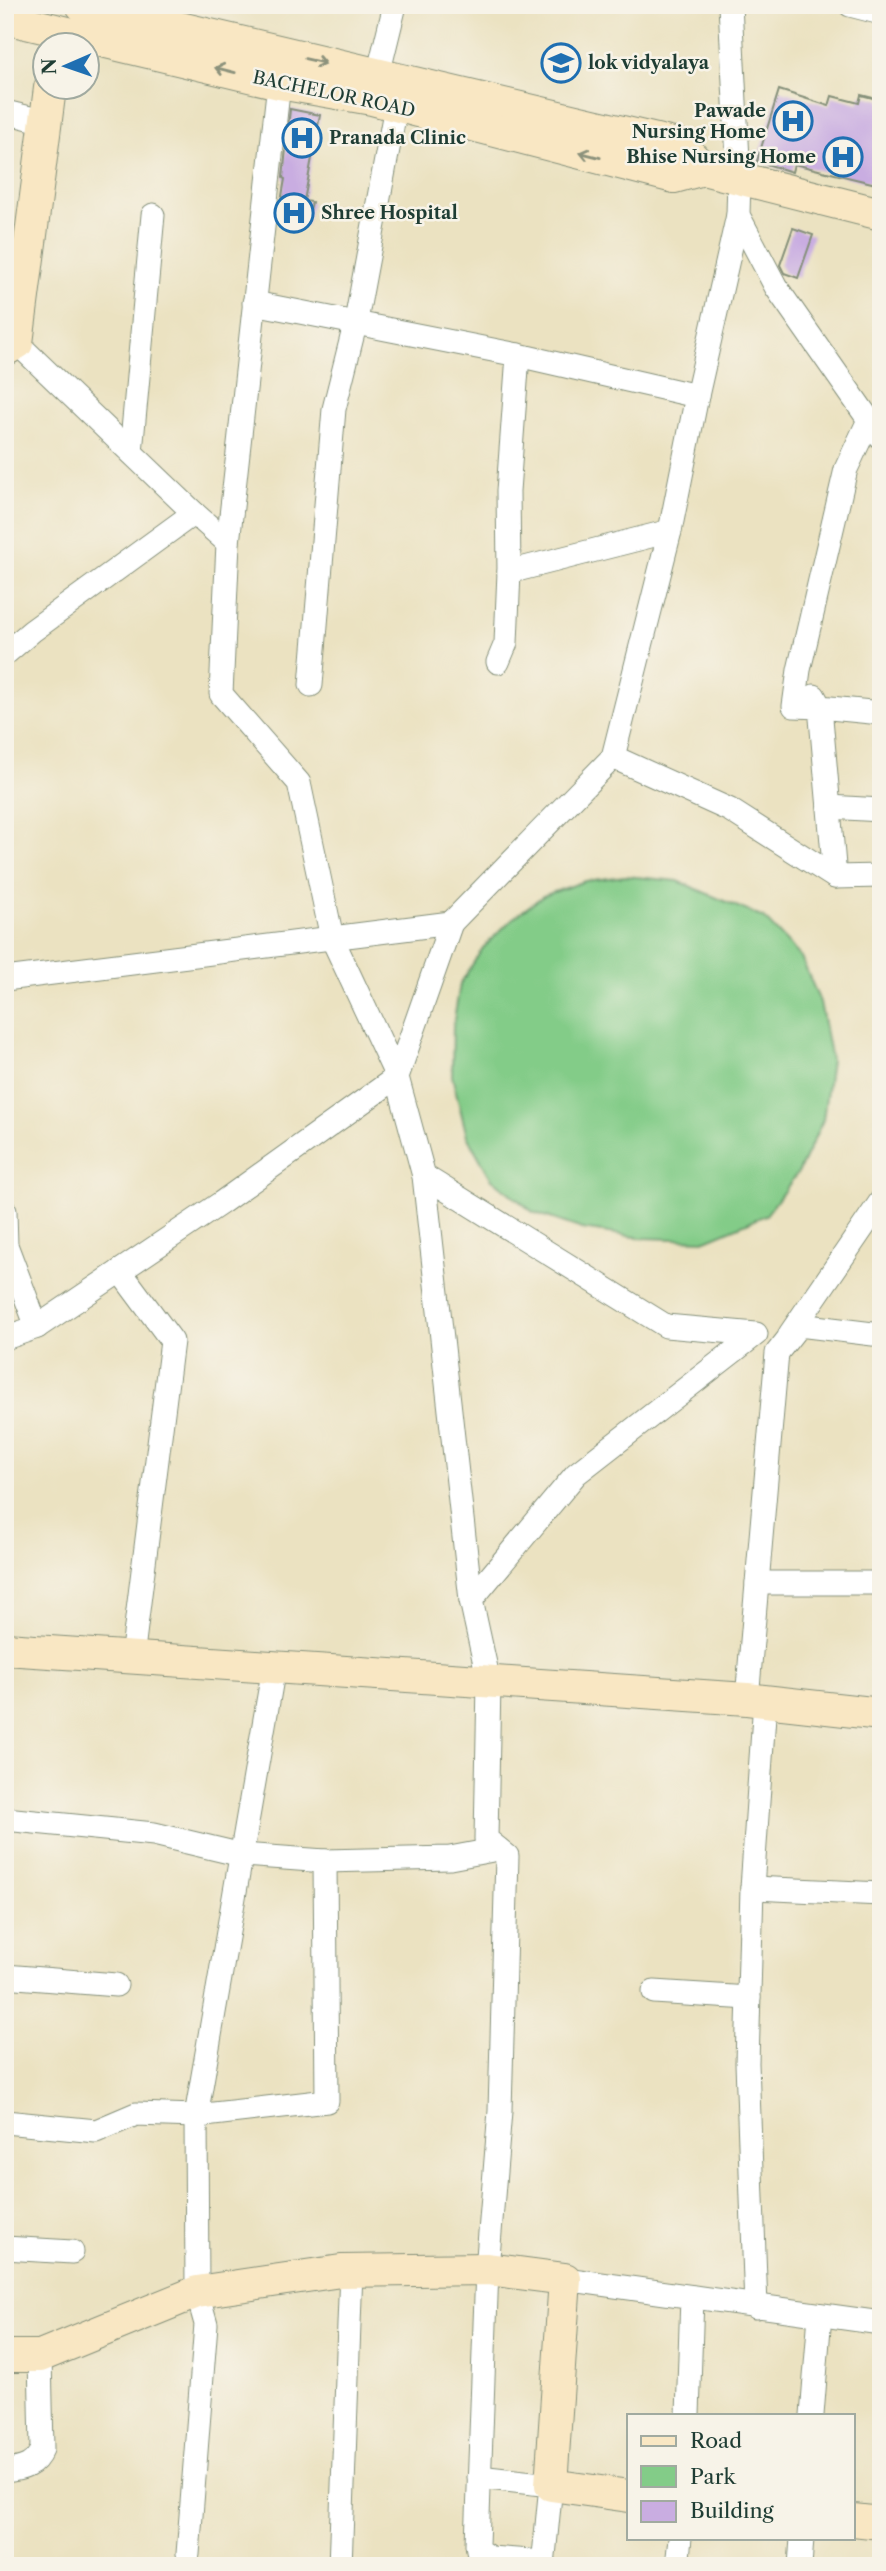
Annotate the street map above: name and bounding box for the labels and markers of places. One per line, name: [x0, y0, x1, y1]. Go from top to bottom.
school or university icon: lok vidyalaya: [540, 42, 582, 84]
place label: lok vidyalaya: [588, 52, 710, 74]
place label: Pawade Nursing Home: [632, 100, 766, 143]
hospital icon: Pawade Nursing Home: [772, 100, 814, 142]
hospital icon: Pranada Clinic: [281, 117, 323, 159]
place label: Pranada Clinic: [329, 127, 466, 149]
hospital icon: Bhise Nursing Home: [822, 136, 864, 178]
place label: Bhise Nursing Home: [626, 146, 816, 168]
hospital icon: Shree Hospital: [273, 192, 315, 234]
place label: Shree Hospital: [321, 202, 458, 224]

